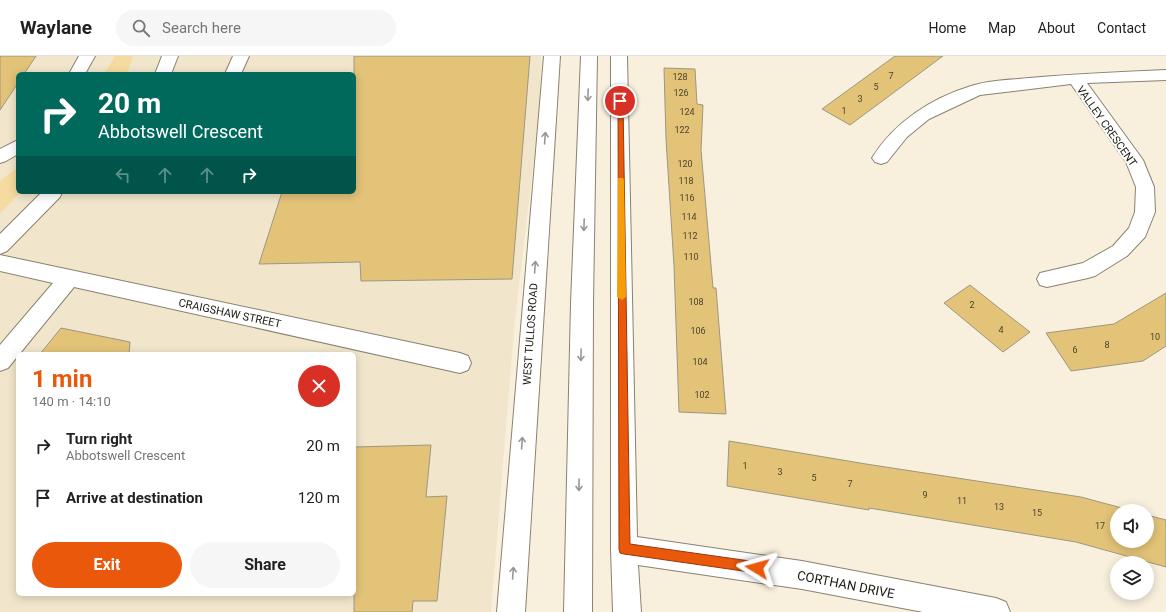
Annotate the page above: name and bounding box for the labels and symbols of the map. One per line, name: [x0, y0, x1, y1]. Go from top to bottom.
house number: 7: [888, 71, 894, 81]
house number: 128: [672, 72, 688, 82]
house number: 5: [873, 82, 879, 92]
street label: VALLEY CRESCENT: [1074, 83, 1140, 170]
pin: [603, 84, 637, 118]
one-way arrow: [584, 88, 591, 101]
house number: 126: [673, 88, 689, 98]
house number: 3: [857, 94, 863, 104]
house number: 1: [841, 106, 847, 116]
house number: 124: [679, 107, 695, 117]
house number: 122: [674, 125, 690, 135]
one-way arrow: [542, 132, 549, 145]
house number: 120: [677, 159, 693, 169]
house number: 118: [678, 176, 694, 186]
house number: 116: [679, 193, 695, 203]
house number: 114: [681, 212, 697, 222]
one-way arrow: [580, 218, 588, 231]
house number: 112: [682, 231, 698, 241]
house number: 110: [683, 252, 699, 262]
one-way arrow: [532, 261, 539, 274]
street label: WEST TULLOS ROAD: [520, 283, 541, 385]
street label: CRAIGSHAW STREET: [177, 296, 283, 331]
house number: 108: [688, 297, 704, 307]
house number: 2: [969, 300, 975, 310]
house number: 4: [998, 325, 1004, 335]
house number: 106: [690, 326, 706, 336]
house number: 10: [1150, 332, 1160, 342]
house number: 8: [1104, 340, 1110, 350]
house number: 6: [1072, 345, 1078, 355]
one-way arrow: [577, 348, 585, 361]
house number: 104: [692, 357, 708, 367]
house number: 102: [694, 390, 710, 400]
one-way arrow: [519, 437, 526, 450]
house number: 1: [742, 461, 748, 471]
house number: 3: [777, 467, 783, 477]
house number: 5: [811, 473, 817, 483]
one-way arrow: [576, 478, 583, 491]
house number: 7: [847, 479, 853, 489]
house number: 9: [922, 490, 928, 500]
house number: 11: [957, 496, 967, 506]
house number: 13: [994, 502, 1004, 512]
house number: 15: [1032, 508, 1042, 518]
house number: 17: [1095, 521, 1105, 531]
position arrow: [736, 547, 778, 589]
one-way arrow: [510, 567, 517, 580]
street label: CORTHAN DRIVE: [796, 568, 896, 601]

